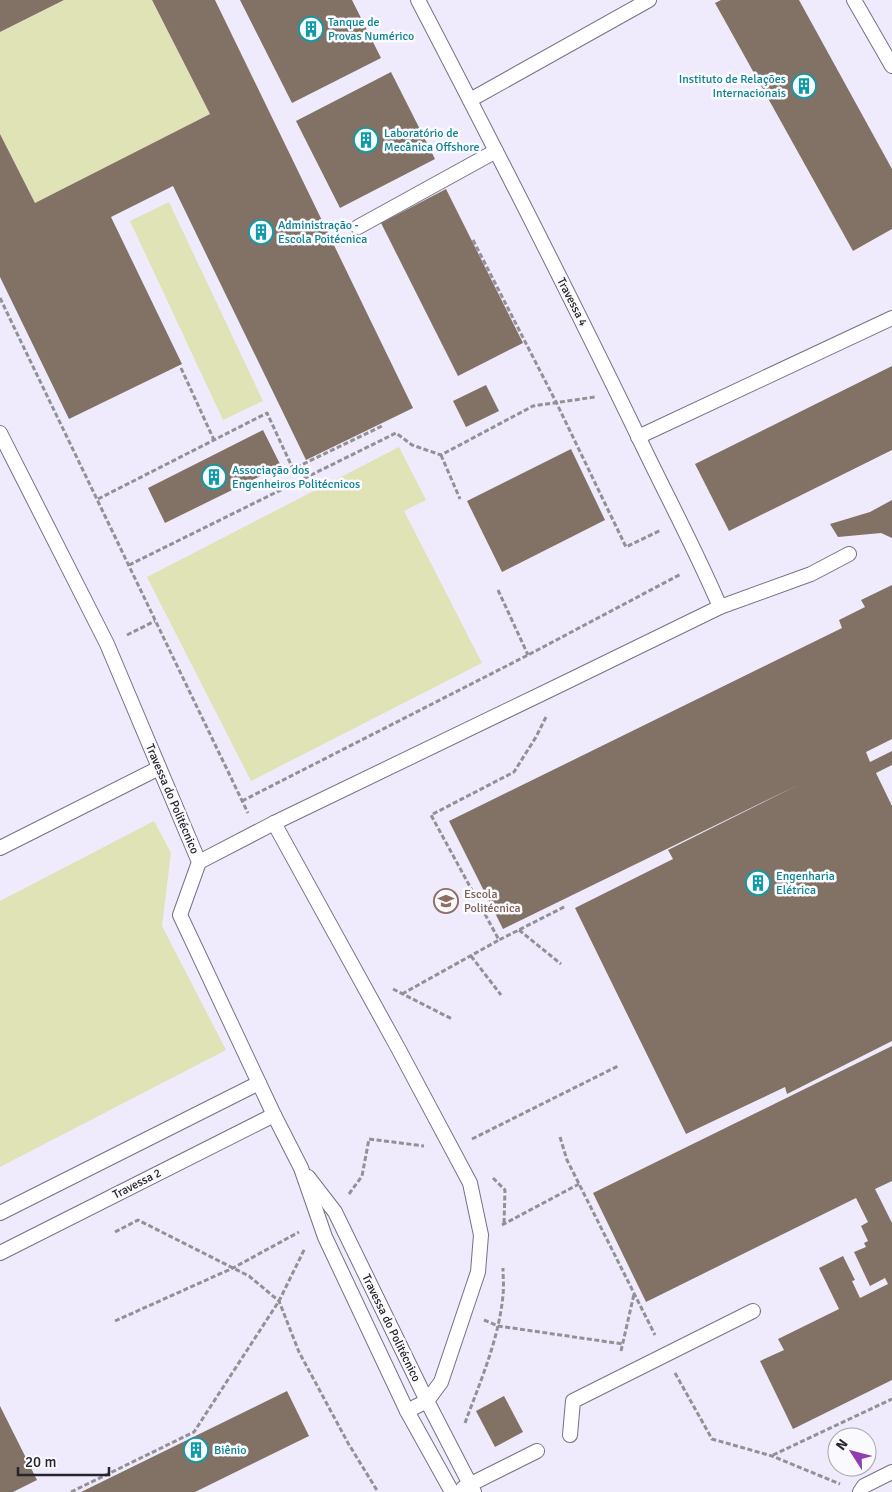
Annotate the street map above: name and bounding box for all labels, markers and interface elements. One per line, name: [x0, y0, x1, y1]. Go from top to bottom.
place label: Tanque de Provas Numérico: [328, 15, 414, 44]
building icon: Tanque de Provas Numérico: [298, 16, 324, 42]
place label: Instituto de Relações Internacionais: [679, 72, 786, 101]
building icon: Instituto de Relações Internacionais: [791, 73, 817, 99]
place label: Laboratório de Mecânica Offshore: [384, 126, 479, 155]
building icon: Laboratório de Mecânica Offshore: [353, 127, 379, 153]
place label: Administração - Escola Poitécnica: [278, 218, 367, 247]
building icon: Administração - Escola Poitécnica: [248, 219, 274, 245]
street label: Travessa 4: [553, 275, 591, 329]
place label: Associação dos Engenheiros Politécnicos: [232, 463, 360, 492]
building icon: Associação dos Engenheiros Politécnicos: [201, 464, 227, 490]
street label: Travessa do Politécnico: [142, 742, 202, 856]
place label: Engenharia Elétrica: [776, 869, 835, 898]
building icon: Engenharia Elétrica: [745, 870, 771, 896]
place label: Escola Politécnica: [464, 887, 521, 916]
school or university icon: Escola Politécnica: [433, 888, 459, 914]
street label: Travessa 2: [110, 1165, 164, 1203]
street label: Travessa do Politécnico: [358, 1272, 424, 1384]
north arrow: [827, 1427, 877, 1477]
text: N: [832, 1436, 852, 1454]
building icon: Biênio: [183, 1437, 209, 1463]
place label: Biênio: [214, 1443, 247, 1458]
scale bar: [18, 1444, 109, 1476]
text: 20 m: [25, 1453, 56, 1471]

